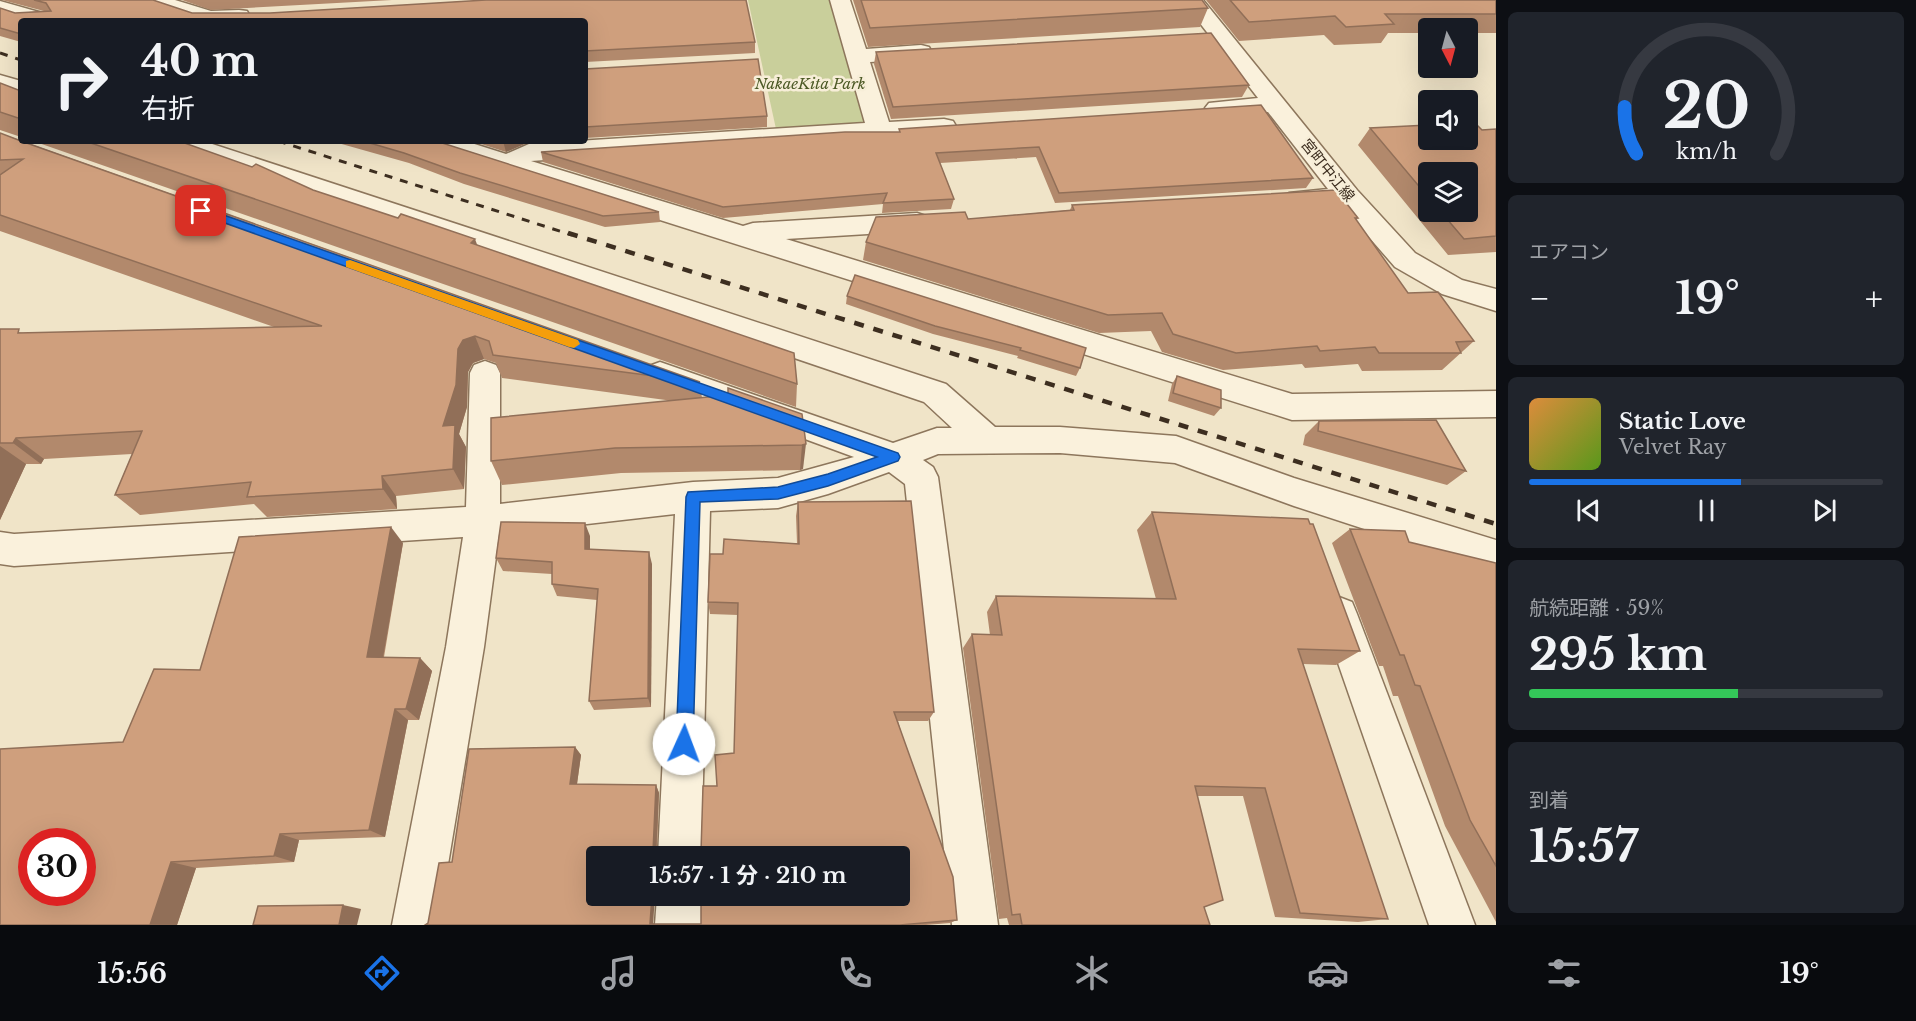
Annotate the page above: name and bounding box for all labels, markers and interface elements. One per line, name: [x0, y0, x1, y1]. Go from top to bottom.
north arrow: [1418, 18, 1478, 78]
map controls: [1418, 18, 1478, 222]
text: 40 m: [141, 35, 258, 87]
icon: right: [42, 42, 120, 120]
text: 20: [1662, 67, 1750, 145]
park label: NakaeKita Park: [754, 74, 865, 93]
button: sound: [1418, 90, 1478, 150]
text: 右折: [141, 92, 195, 125]
street label: 宮町中江線: [1297, 135, 1359, 205]
text: km/h: [1676, 139, 1737, 166]
button: layers: [1418, 162, 1478, 222]
pin: [175, 185, 226, 236]
icon: arrive: [184, 194, 217, 227]
text: エアコン: [1529, 240, 1609, 264]
text: 19°: [1675, 270, 1740, 326]
text: −: [1529, 278, 1550, 319]
text: +: [1865, 278, 1883, 319]
text: Static Love: [1619, 408, 1746, 435]
text: Velvet Ray: [1619, 435, 1727, 459]
icon: previous: [1572, 494, 1605, 527]
icon: pause: [1690, 494, 1723, 527]
icon: next: [1808, 494, 1841, 527]
text: 航続距離 · 59%: [1529, 596, 1664, 620]
text: 295 km: [1529, 626, 1707, 682]
position arrow: [652, 712, 716, 776]
text: 到着: [1529, 788, 1569, 812]
text: 15:57: [1529, 818, 1638, 874]
speed limit sign: 30: [18, 828, 96, 906]
text: 15:57 · 1 分 · 210 m: [649, 862, 847, 889]
icon: directions: [361, 952, 403, 994]
icon: music: [598, 952, 640, 994]
icon: phone: [834, 952, 876, 994]
icon: climate: [1071, 952, 1113, 994]
icon: car: [1307, 952, 1349, 994]
icon: filters: [1543, 952, 1585, 994]
text: 15:56: [97, 957, 167, 990]
text: 19°: [1780, 957, 1819, 990]

